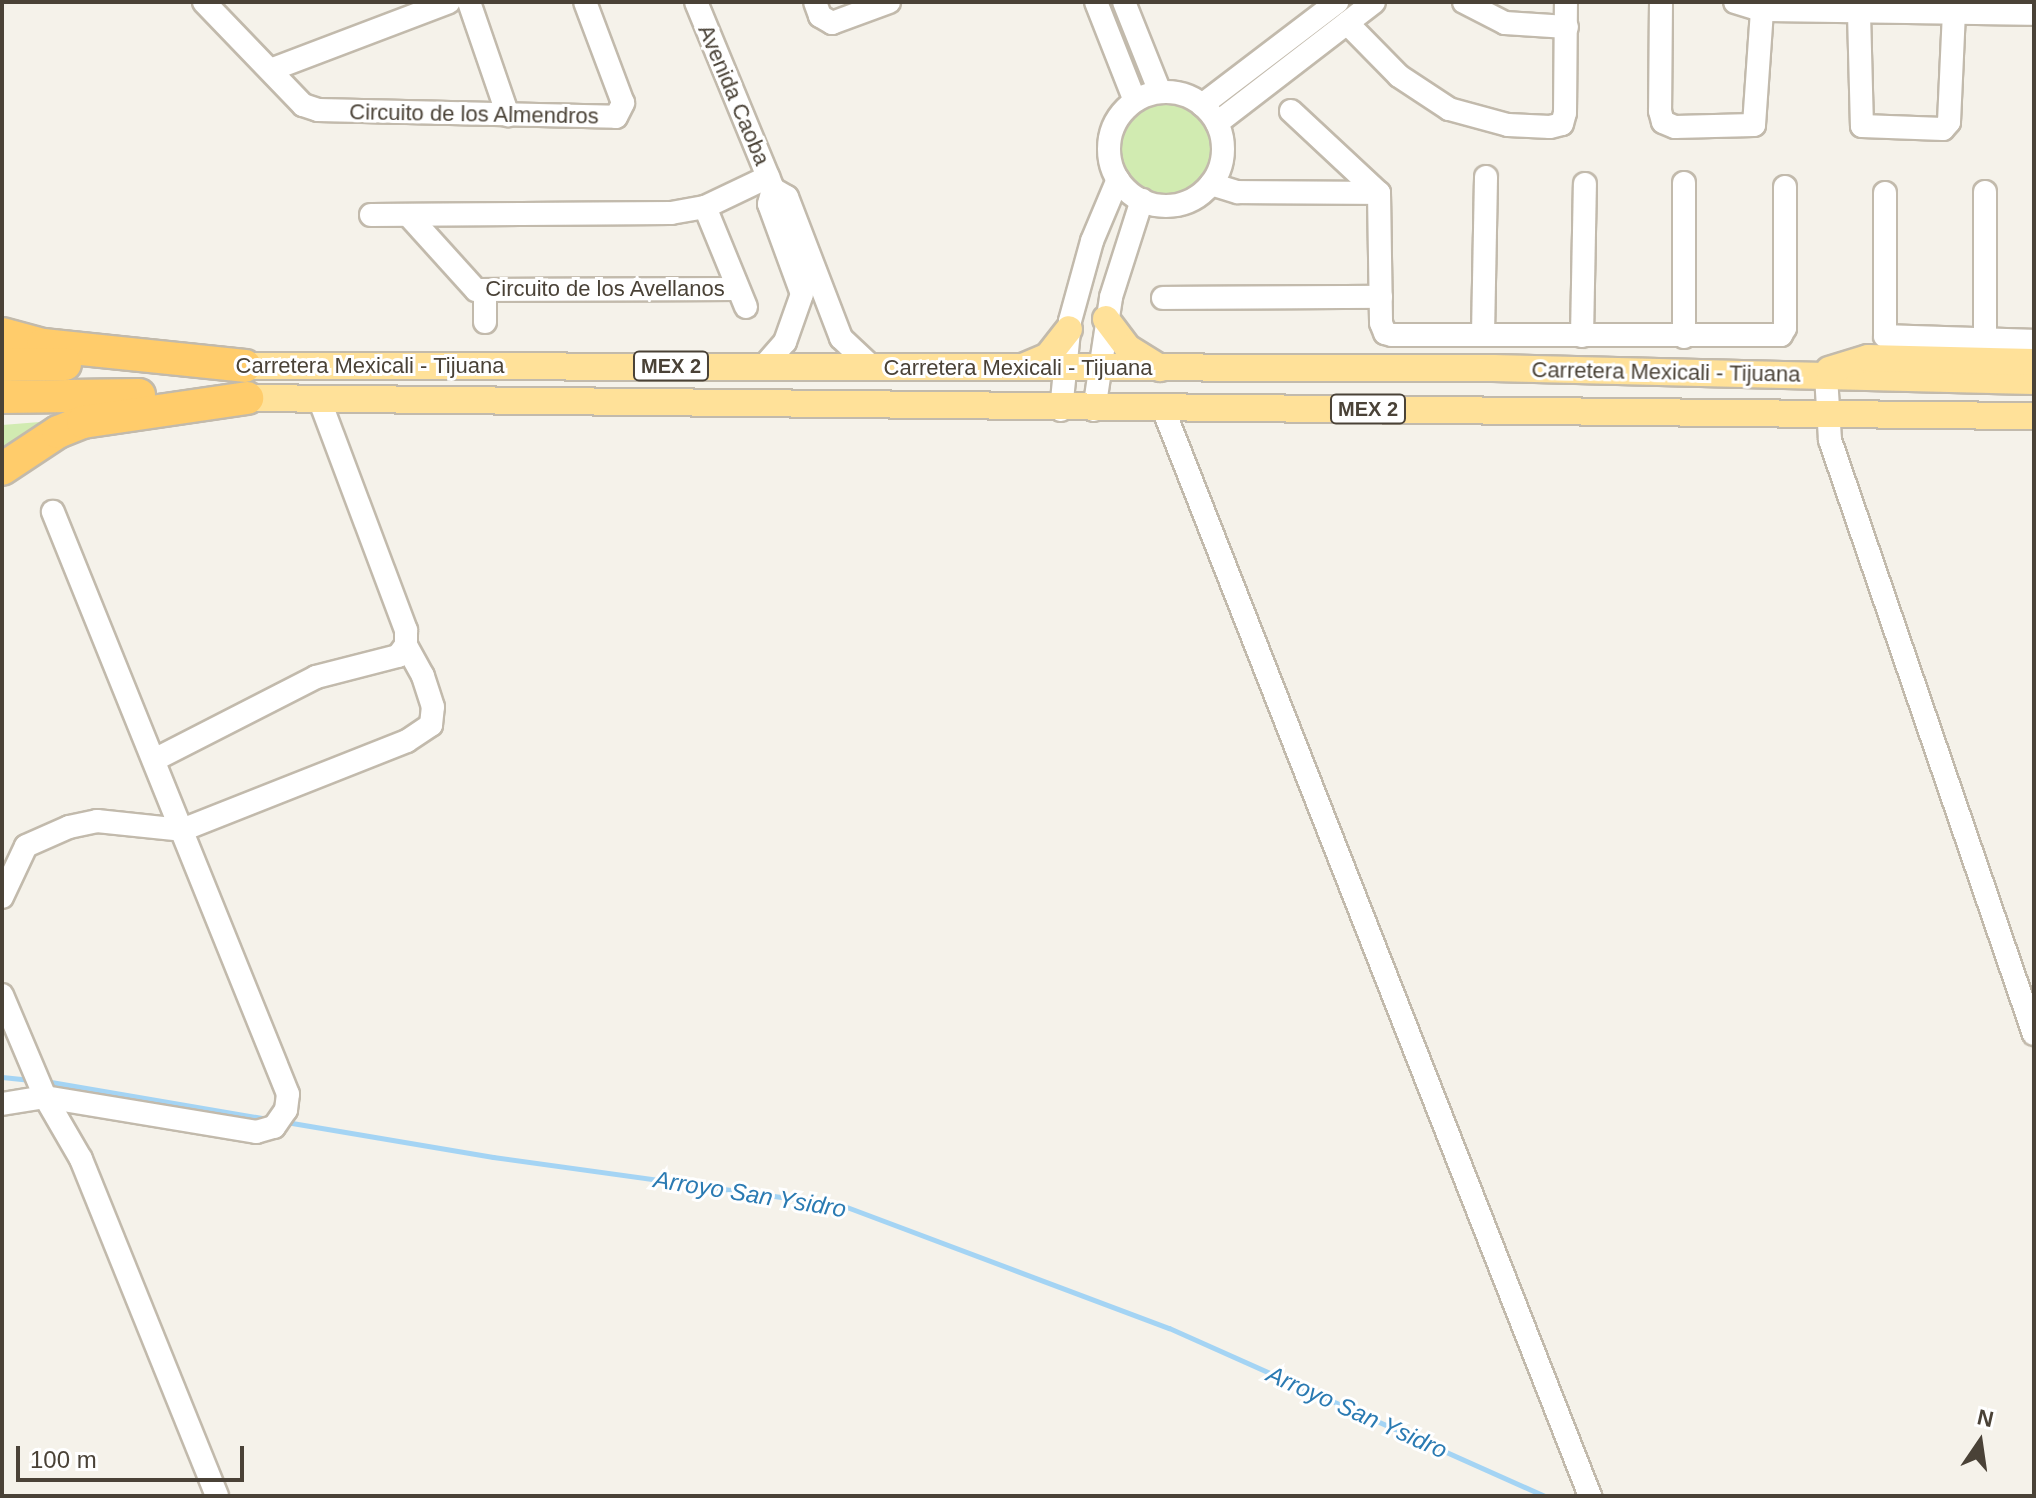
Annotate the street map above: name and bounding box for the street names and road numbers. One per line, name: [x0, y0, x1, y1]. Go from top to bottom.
street label: Avenida Caoba: [693, 21, 775, 169]
street label: Circuito de los Almendros: [348, 99, 600, 129]
street label: Circuito de los Avellanos: [485, 276, 725, 302]
road number: MEX 2: [631, 350, 711, 382]
street label: Carretera Mexicali - Tijuana: [235, 353, 505, 379]
street label: Carretera Mexicali - Tijuana: [883, 355, 1153, 381]
street label: Carretera Mexicali - Tijuana: [1531, 356, 1801, 388]
road number: MEX 2: [1328, 393, 1408, 425]

